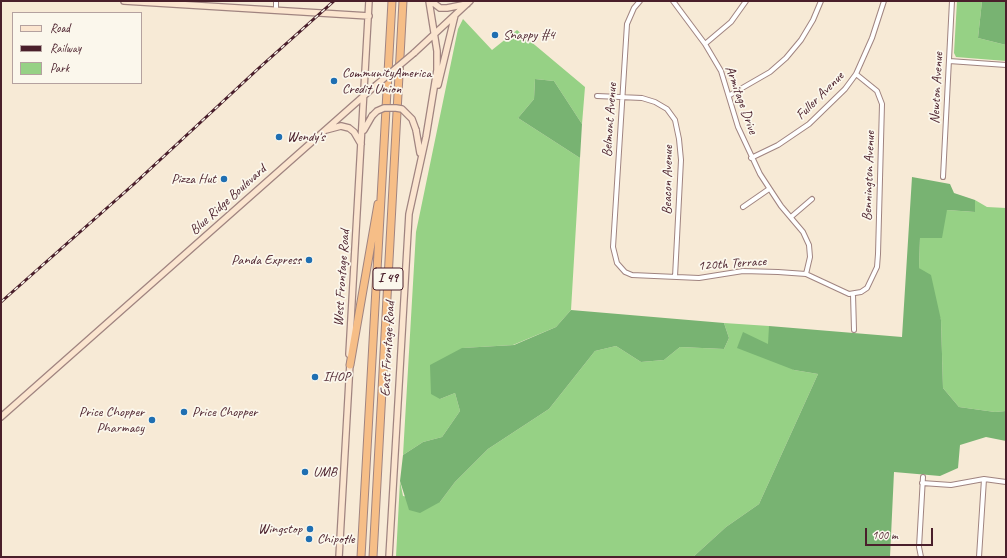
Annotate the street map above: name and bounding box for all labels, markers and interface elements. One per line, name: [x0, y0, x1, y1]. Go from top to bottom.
legend: [12, 12, 142, 84]
text: Road: [50, 20, 70, 36]
place label: Snappy #4: [503, 27, 555, 43]
marker: Snappy #4: [490, 30, 500, 40]
text: Railway: [50, 40, 81, 56]
street label: Newton Avenue: [927, 52, 947, 124]
text: Park: [50, 60, 69, 76]
street label: Armitage Drive: [721, 64, 761, 136]
place label: CommunityAmerica Credit Union: [342, 65, 431, 98]
street label: Fuller Avenue: [792, 68, 848, 124]
marker: CommunityAmerica Credit Union: [329, 76, 339, 86]
street label: Belmont Avenue: [599, 82, 621, 158]
place label: Wendy's: [287, 129, 325, 145]
street label: Bennington Avenue: [859, 131, 879, 221]
marker: Wendy's: [274, 132, 284, 142]
street label: Beacon Avenue: [659, 145, 677, 215]
street label: Blue Ridge Boulevard: [186, 161, 270, 239]
place label: Pizza Hut: [171, 171, 216, 187]
marker: Pizza Hut: [219, 174, 229, 184]
street label: West Frontage Road: [330, 229, 354, 327]
place label: Panda Express: [231, 252, 301, 268]
street label: 120th Terrace: [697, 253, 767, 275]
marker: Panda Express: [304, 255, 314, 265]
road number: I 49: [373, 268, 403, 290]
street label: East Frontage Road: [377, 301, 399, 397]
place label: IHOP: [323, 369, 350, 385]
marker: IHOP: [310, 372, 320, 382]
place label: Price Chopper Pharmacy: [79, 404, 144, 436]
place label: Price Chopper: [192, 404, 257, 420]
marker: Price Chopper: [179, 407, 189, 417]
marker: Price Chopper Pharmacy: [147, 415, 157, 425]
place label: UMB: [313, 464, 337, 480]
marker: UMB: [300, 467, 310, 477]
scale bar: [867, 520, 935, 546]
place label: Wingstop: [258, 521, 302, 537]
marker: Wingstop: [305, 524, 315, 534]
text: 100 m: [872, 527, 898, 543]
place label: Chipotle: [317, 531, 355, 547]
marker: Chipotle: [304, 534, 314, 544]

